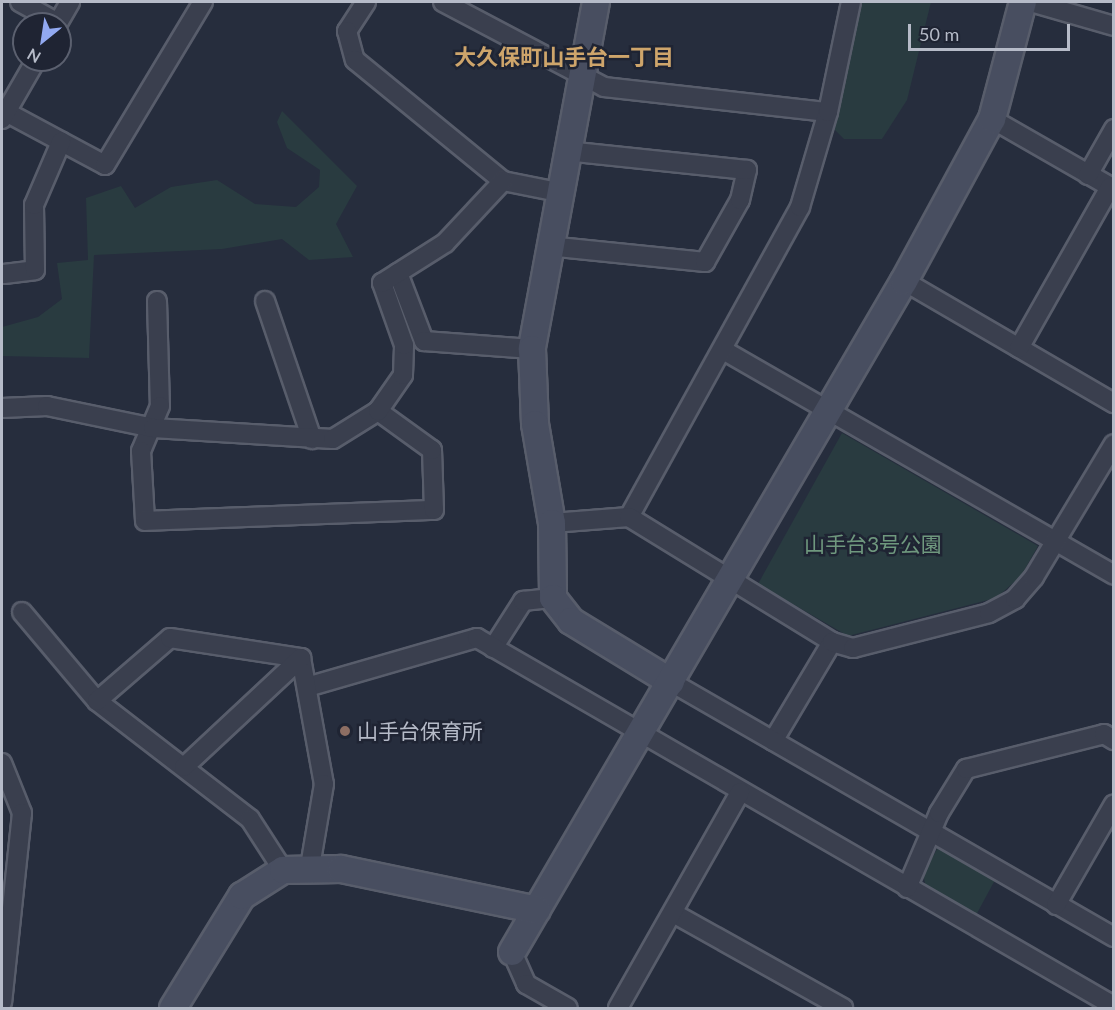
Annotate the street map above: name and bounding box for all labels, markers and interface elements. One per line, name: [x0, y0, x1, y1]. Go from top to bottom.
north arrow: [12, 12, 72, 72]
scale bar: [911, 12, 1073, 50]
text: 50 m: [919, 23, 959, 45]
district label: 大久保町山手台一丁目: [454, 44, 674, 70]
text: N: [24, 45, 44, 68]
park label: 山手台3号公園: [804, 531, 942, 557]
place label: 山手台保育所: [357, 718, 483, 744]
marker: 山手台保育所: [338, 724, 352, 738]

